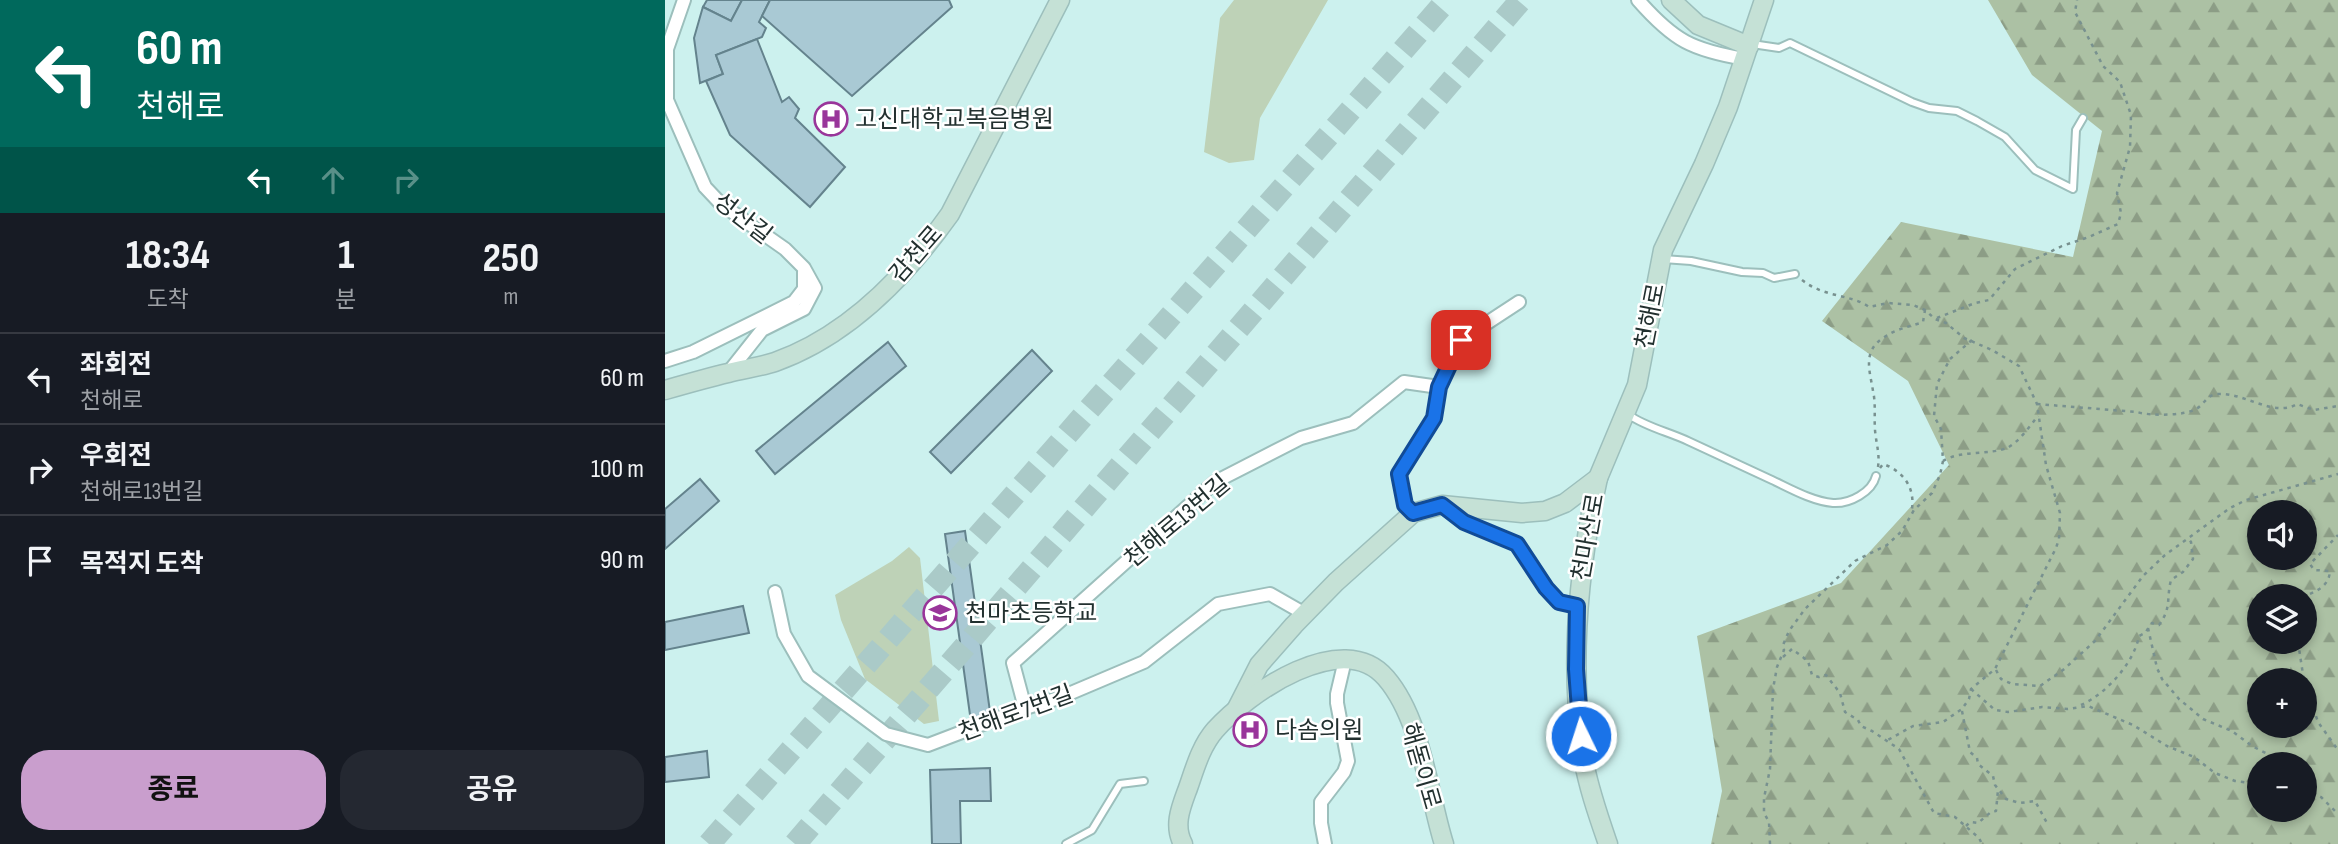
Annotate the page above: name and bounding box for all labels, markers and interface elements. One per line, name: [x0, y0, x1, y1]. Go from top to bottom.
text: 60 m: [136, 20, 223, 79]
icon: left: [21, 28, 112, 119]
text: 천해로: [136, 88, 224, 127]
hospital icon: 고신대학교복음병원: [812, 100, 850, 138]
place label: 고신대학교복음병원: [855, 105, 1054, 134]
icon: left: [241, 161, 279, 199]
icon: ahead: [314, 161, 352, 199]
icon: right: [387, 161, 425, 199]
street label: 성산길: [708, 187, 778, 250]
street label: 감천로: [884, 220, 949, 289]
text: 18:34: [126, 230, 210, 281]
text: 1: [338, 230, 354, 281]
text: 250: [482, 233, 539, 284]
street label: 천해로: [1630, 281, 1671, 351]
text: m: [503, 283, 518, 311]
text: 도착: [147, 286, 189, 314]
text: 분: [336, 286, 357, 314]
pin: [1431, 310, 1491, 370]
icon: arrive: [1442, 321, 1480, 359]
text: 좌회전: [80, 350, 152, 381]
icon: left: [21, 360, 59, 398]
text: 60 m: [600, 363, 644, 394]
text: 천해로: [80, 387, 143, 415]
text: 우회전: [80, 441, 152, 472]
icon: right: [21, 451, 59, 489]
text: 100 m: [591, 454, 644, 485]
street label: 천해로13번길: [1119, 469, 1236, 574]
text: 천해로13번길: [80, 478, 204, 506]
street label: 천마산로: [1567, 491, 1610, 583]
map controls: [2247, 500, 2317, 822]
button: sound: [2247, 500, 2317, 570]
icon: arrive: [21, 542, 59, 580]
text: 90 m: [600, 545, 644, 576]
text: 목적지 도착: [80, 549, 204, 580]
button: layers: [2247, 584, 2317, 654]
school or university icon: 천마초등학교: [921, 594, 959, 632]
place label: 천마초등학교: [965, 599, 1097, 628]
button: +: [2247, 668, 2317, 738]
street label: 천해로7번길: [955, 679, 1078, 748]
position arrow: [1544, 699, 1618, 773]
hospital icon: 다솜의원: [1231, 711, 1269, 749]
place label: 다솜의원: [1275, 716, 1363, 745]
street label: 해돋이로: [1394, 720, 1447, 813]
button: 종료: [21, 750, 326, 830]
button: 공유: [340, 750, 644, 830]
button: −: [2247, 752, 2317, 822]

